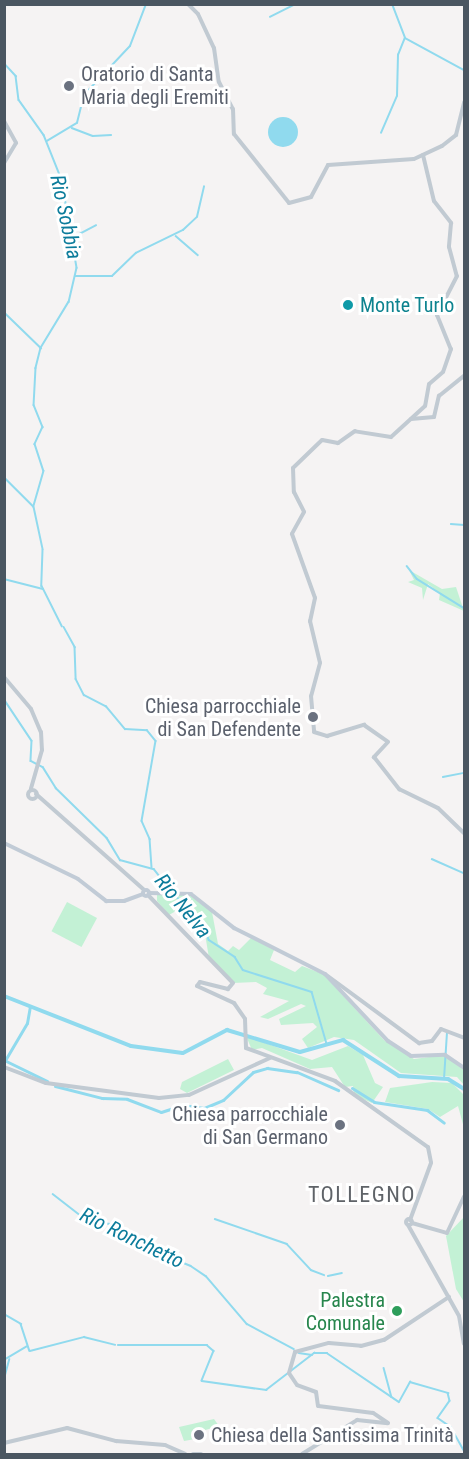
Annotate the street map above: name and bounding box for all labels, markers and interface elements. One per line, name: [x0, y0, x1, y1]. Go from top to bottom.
place label: Oratorio di Santa Maria degli Eremiti: [81, 62, 229, 109]
marker: Oratorio di Santa Maria degli Eremiti: [62, 79, 76, 93]
water label: Rio Sobbia: [45, 172, 87, 262]
place label: Monte Turlo: [360, 293, 455, 317]
marker: Monte Turlo: [341, 298, 355, 312]
place label: Chiesa parrocchiale di San Defendente: [145, 694, 301, 741]
marker: Chiesa parrocchiale di San Defendente: [306, 710, 320, 724]
water label: Rio Nelva: [149, 869, 217, 943]
place label: Chiesa parrocchiale di San Germano: [172, 1102, 328, 1149]
marker: Chiesa parrocchiale di San Germano: [333, 1118, 347, 1132]
district label: TOLLEGNO: [308, 1182, 416, 1208]
water label: Rio Ronchetto: [76, 1202, 188, 1274]
place label: Palestra Comunale: [306, 1288, 385, 1335]
marker: Palestra Comunale: [390, 1304, 404, 1318]
place label: Chiesa della Santissima Trinità: [211, 1423, 454, 1447]
marker: Chiesa della Santissima Trinità: [192, 1428, 206, 1442]

